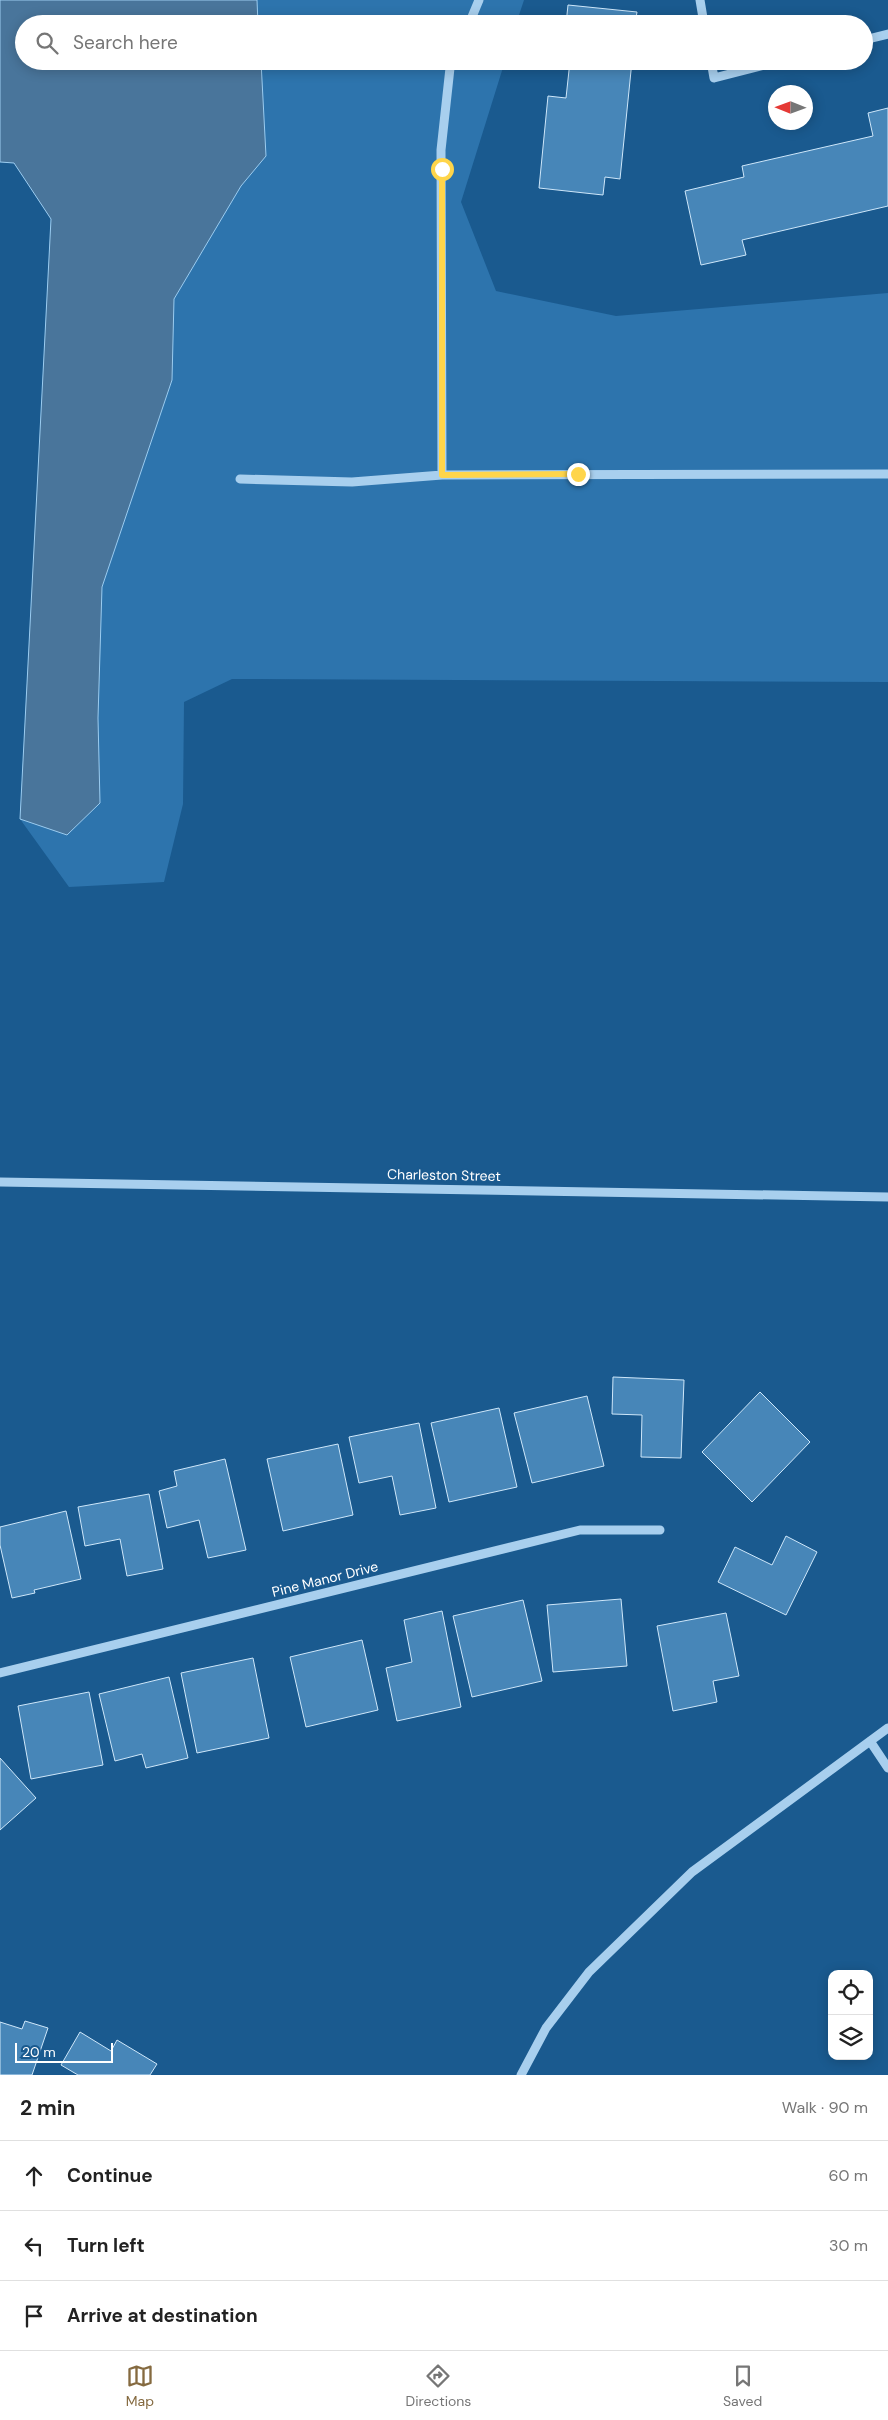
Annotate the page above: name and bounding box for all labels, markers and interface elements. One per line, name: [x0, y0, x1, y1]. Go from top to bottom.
search box: [15, 15, 873, 70]
icon: search: [33, 29, 61, 57]
text: Search here: [73, 30, 178, 55]
north arrow: [768, 85, 813, 130]
route start: [431, 158, 454, 181]
route end: [567, 463, 590, 486]
street label: Charleston Street: [387, 1165, 501, 1185]
street label: Pine Manor Drive: [270, 1557, 380, 1601]
map controls: [828, 1970, 873, 2060]
button: locate: [828, 1970, 873, 2015]
button: layers: [828, 2015, 873, 2060]
scale bar: [15, 2040, 112, 2063]
text: 20 m: [22, 2043, 56, 2061]
text: 2 min: [20, 2094, 76, 2122]
text: Walk · 90 m: [782, 2097, 868, 2118]
icon: ahead: [20, 2162, 48, 2190]
text: Continue: [67, 2163, 153, 2188]
text: 60 m: [828, 2165, 868, 2186]
icon: left: [20, 2232, 48, 2260]
text: Turn left: [67, 2233, 145, 2258]
text: 30 m: [829, 2235, 868, 2256]
icon: arrive: [20, 2302, 48, 2330]
text: Arrive at destination: [67, 2303, 258, 2328]
tab: Map: [126, 2362, 154, 2410]
tab: Directions: [406, 2362, 471, 2410]
tab: Saved: [723, 2362, 762, 2410]

